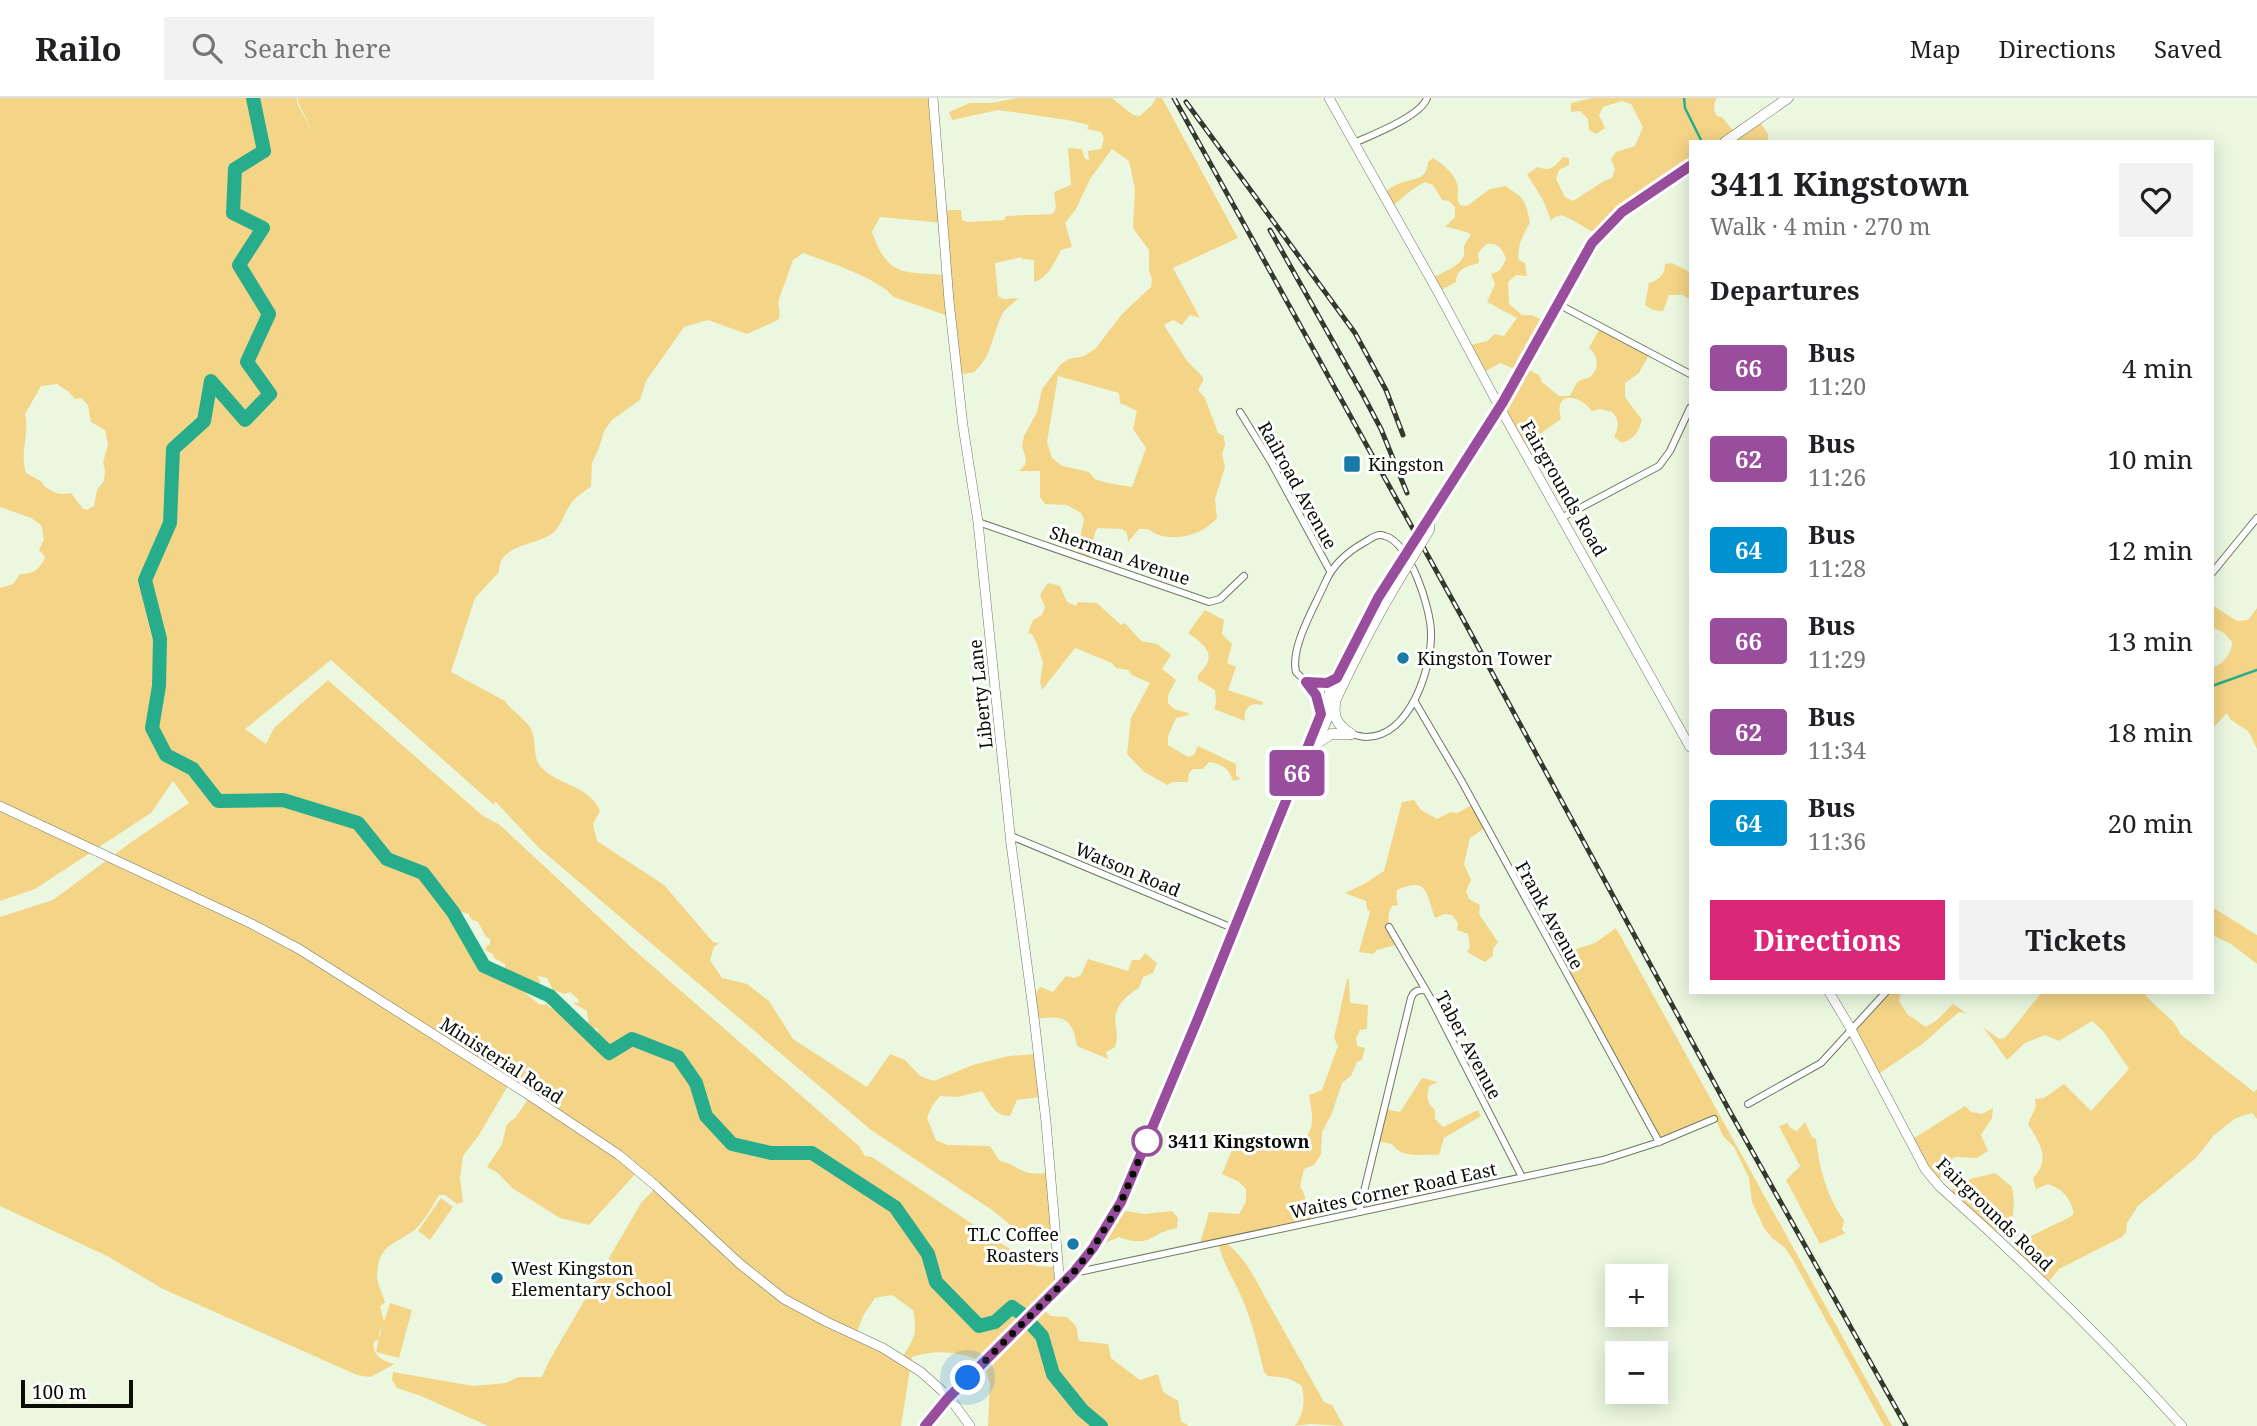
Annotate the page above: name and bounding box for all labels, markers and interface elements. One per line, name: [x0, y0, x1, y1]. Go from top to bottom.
search box: [164, 17, 654, 80]
text: Railo: [35, 26, 122, 71]
icon: search: [188, 29, 226, 67]
text: Search here: [244, 30, 391, 66]
text: Map: [1910, 32, 1961, 65]
text: Directions: [1999, 32, 2116, 65]
text: Saved: [2154, 32, 2222, 65]
text: 3411 Kingstown: [1710, 161, 1969, 206]
button: heart: [2119, 163, 2193, 237]
text: Walk · 4 min · 270 m: [1710, 210, 1930, 242]
text: Departures: [1710, 272, 1860, 308]
text: Bus: [1808, 334, 1855, 370]
text: 4 min: [2122, 350, 2193, 386]
text: 66: [1735, 351, 1762, 384]
text: 11:20: [1808, 370, 1866, 402]
street label: Fairgrounds Road: [1515, 416, 1613, 560]
street label: Railroad Avenue: [1253, 417, 1343, 553]
text: Bus: [1808, 425, 1855, 461]
text: 10 min: [2108, 441, 2193, 477]
text: 62: [1735, 442, 1762, 475]
place label: Kingston: [1368, 452, 1444, 476]
marker: Kingston: [1342, 454, 1362, 474]
text: 11:26: [1808, 461, 1866, 493]
text: Bus: [1808, 516, 1855, 552]
street label: Sherman Avenue: [1047, 520, 1193, 590]
text: 12 min: [2108, 532, 2193, 568]
text: 64: [1735, 533, 1762, 566]
text: 11:28: [1808, 552, 1866, 584]
text: Bus: [1808, 607, 1855, 643]
text: 13 min: [2108, 623, 2193, 659]
text: 66: [1735, 624, 1762, 657]
street label: Liberty Lane: [962, 638, 998, 750]
text: 11:29: [1808, 643, 1866, 675]
place label: Kingston Tower: [1417, 646, 1552, 670]
marker: Kingston Tower: [1395, 650, 1411, 666]
text: Bus: [1808, 698, 1855, 734]
text: 18 min: [2108, 714, 2193, 750]
text: 62: [1735, 715, 1762, 748]
text: 11:34: [1808, 734, 1866, 766]
line badge: 66: [1266, 750, 1328, 796]
text: 66: [1283, 756, 1311, 789]
text: Bus: [1808, 789, 1855, 825]
text: 20 min: [2108, 805, 2193, 841]
text: 64: [1735, 806, 1762, 839]
text: 11:36: [1808, 825, 1866, 857]
street label: Watson Road: [1072, 836, 1184, 902]
street label: Frank Avenue: [1510, 857, 1590, 973]
button: Directions: [1710, 900, 1945, 980]
button: Tickets: [1959, 900, 2193, 980]
street label: Taber Avenue: [1431, 987, 1507, 1103]
street label: Ministerial Road: [436, 1011, 568, 1109]
marker: 3411 Kingstown: [1132, 1126, 1162, 1156]
place label: 3411 Kingstown: [1168, 1129, 1309, 1153]
street label: Fairgrounds Road: [1932, 1152, 2058, 1276]
street label: Waites Corner Road East: [1288, 1156, 1498, 1224]
place label: TLC Coffee Roasters: [968, 1222, 1059, 1267]
marker: TLC Coffee Roasters: [1065, 1236, 1081, 1252]
place label: West Kingston Elementary School: [511, 1256, 672, 1301]
map controls: [1605, 1264, 1668, 1404]
button: +: [1605, 1264, 1668, 1327]
marker: West Kingston Elementary School: [489, 1270, 505, 1286]
button: −: [1605, 1341, 1668, 1404]
your location: [950, 1360, 985, 1395]
scale bar: [21, 1377, 133, 1409]
text: 100 m: [32, 1379, 87, 1405]

